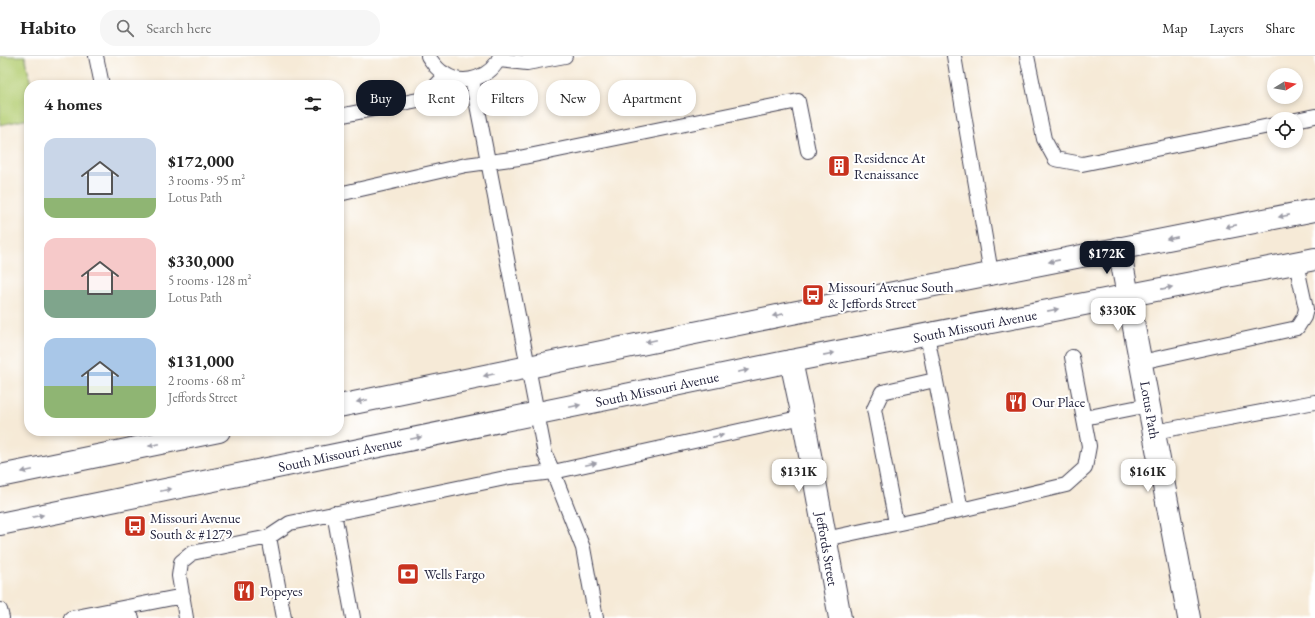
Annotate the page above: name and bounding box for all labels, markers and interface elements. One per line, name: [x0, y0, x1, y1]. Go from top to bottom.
search box: [100, 10, 380, 46]
text: Habito: [20, 15, 76, 40]
icon: search: [114, 17, 136, 39]
text: Search here: [146, 18, 211, 37]
text: Map: [1162, 19, 1187, 37]
text: Layers: [1209, 19, 1244, 37]
text: Share: [1266, 19, 1295, 37]
north arrow: [1267, 68, 1303, 104]
map controls: [1267, 68, 1303, 148]
chip: Buy: [356, 80, 406, 116]
chip: Rent: [414, 80, 469, 116]
chip: Filters: [477, 80, 538, 116]
chip: New: [546, 80, 600, 116]
chip: Apartment: [608, 80, 696, 116]
text: 4 homes: [44, 93, 102, 115]
icon: filters: [302, 93, 324, 115]
button: locate: [1267, 112, 1303, 148]
place label: Residence At Renaissance: [854, 149, 926, 183]
text: $172,000: [168, 150, 234, 172]
building icon: Residence At Renaissance: [826, 153, 852, 179]
icon: home: [76, 154, 124, 202]
text: 3 rooms · 95 m²: [168, 172, 245, 189]
text: Lotus Path: [168, 189, 222, 206]
one-way arrow: [1278, 213, 1290, 219]
one-way arrow: [1225, 224, 1237, 230]
one-way arrow: [1165, 235, 1178, 241]
pin: $172K: [1079, 241, 1135, 275]
text: $172K: [1089, 245, 1125, 262]
text: $330,000: [168, 250, 234, 272]
icon: home: [76, 254, 124, 302]
one-way arrow: [1048, 258, 1060, 264]
text: 5 rooms · 128 m²: [168, 272, 252, 289]
place label: Missouri Avenue South & Jeffords Street: [828, 278, 954, 312]
bus stop icon: Missouri Avenue South & Jeffords Street: [800, 282, 826, 308]
one-way arrow: [1161, 284, 1173, 290]
text: Lotus Path: [168, 289, 222, 306]
pin: $330K: [1090, 298, 1146, 332]
text: $330K: [1100, 302, 1136, 319]
street label: South Missouri Avenue: [912, 305, 1039, 347]
one-way arrow: [1047, 307, 1059, 313]
one-way arrow: [772, 313, 784, 319]
one-way arrow: [645, 339, 657, 345]
text: $131,000: [168, 350, 234, 372]
one-way arrow: [823, 351, 836, 357]
icon: home: [76, 354, 124, 402]
street label: South Missouri Avenue: [594, 367, 721, 411]
one-way arrow: [737, 368, 749, 374]
text: 2 rooms · 68 m²: [168, 372, 245, 389]
one-way arrow: [483, 372, 496, 378]
street label: Lotus Path: [1136, 380, 1164, 440]
text: Jeffords Street: [168, 389, 237, 406]
restaurant icon: Our Place: [1003, 389, 1029, 415]
place label: Our Place: [1032, 393, 1086, 411]
one-way arrow: [356, 399, 368, 405]
one-way arrow: [568, 403, 581, 409]
street label: South Missouri Avenue: [277, 432, 404, 476]
one-way arrow: [712, 432, 724, 438]
one-way arrow: [410, 435, 423, 441]
one-way arrow: [148, 442, 160, 448]
pin: $131K: [771, 459, 827, 493]
pin: $161K: [1120, 459, 1176, 493]
one-way arrow: [585, 460, 597, 466]
text: $131K: [781, 463, 817, 480]
text: $161K: [1130, 463, 1166, 480]
one-way arrow: [20, 468, 33, 474]
one-way arrow: [159, 486, 172, 492]
place label: Missouri Avenue South & #1279: [150, 509, 241, 543]
street label: Jeffords Street: [811, 510, 842, 588]
one-way arrow: [32, 512, 44, 518]
bus stop icon: Missouri Avenue South & #1279: [122, 513, 148, 539]
bank icon: Wells Fargo: [395, 561, 421, 587]
place label: Wells Fargo: [424, 565, 485, 583]
restaurant icon: Popeyes: [231, 578, 257, 604]
place label: Popeyes: [260, 582, 303, 600]

